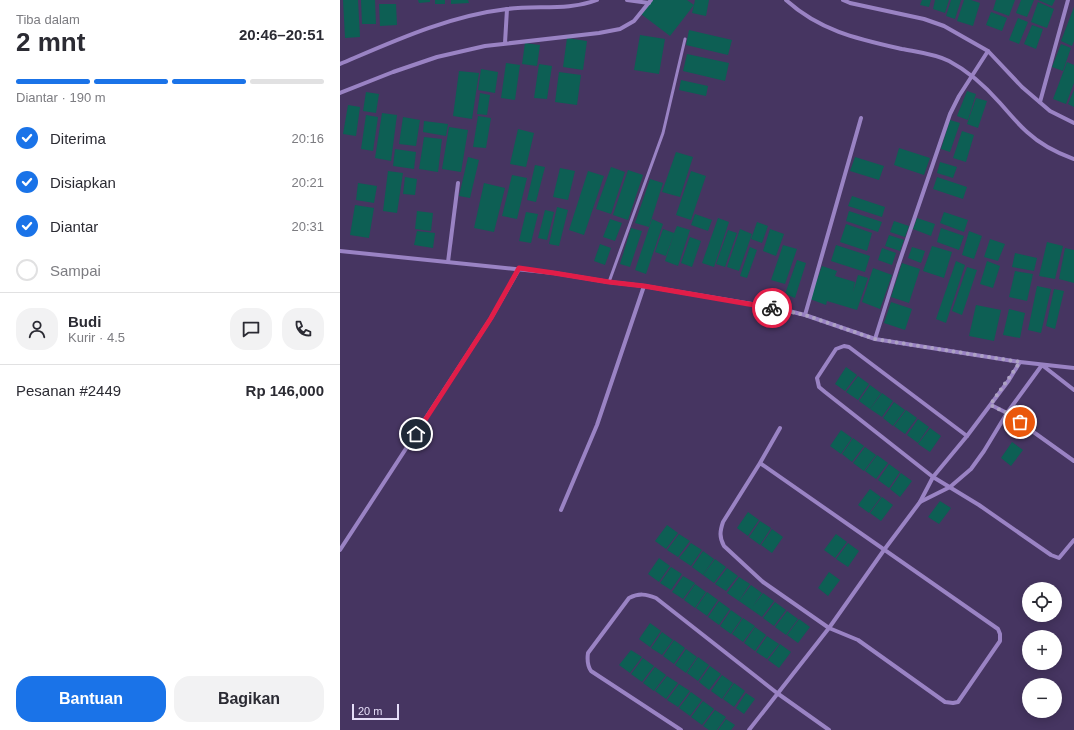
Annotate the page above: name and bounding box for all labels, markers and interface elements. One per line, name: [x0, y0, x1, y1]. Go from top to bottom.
text: Tiba dalam: [16, 12, 80, 27]
text: 20:46–20:51: [239, 26, 324, 43]
text: 2 mnt: [16, 27, 85, 57]
text: Diantar · 190 m: [16, 90, 106, 105]
icon: check: [16, 127, 38, 149]
text: Diterima: [50, 130, 106, 147]
text: 20:16: [291, 131, 324, 146]
icon: check: [16, 171, 38, 193]
text: Disiapkan: [50, 174, 116, 191]
text: 20:21: [291, 175, 324, 190]
icon: check: [16, 215, 38, 237]
text: Diantar: [50, 218, 98, 235]
text: 20:31: [291, 219, 324, 234]
text: Sampai: [50, 262, 101, 279]
courier: [752, 288, 792, 328]
icon: bike: [761, 297, 783, 319]
button: person: [16, 308, 58, 350]
button: chat: [230, 308, 272, 350]
button: phone: [282, 308, 324, 350]
text: Budi: [68, 313, 101, 330]
text: Kurir · 4.5: [68, 330, 125, 345]
text: Pesanan #2449: [16, 382, 121, 399]
text: Rp 146,000: [246, 382, 324, 399]
pin: [1003, 405, 1037, 439]
icon: bag: [1009, 411, 1031, 433]
pin: [399, 417, 433, 451]
icon: home: [405, 423, 427, 445]
map controls: [1022, 582, 1062, 718]
button: locate: [1022, 582, 1062, 622]
button: +: [1022, 630, 1062, 670]
button: Bantuan: [16, 676, 166, 722]
button: Bagikan: [174, 676, 324, 722]
button: −: [1022, 678, 1062, 718]
scale bar: [352, 702, 399, 721]
text: 20 m: [358, 705, 382, 717]

